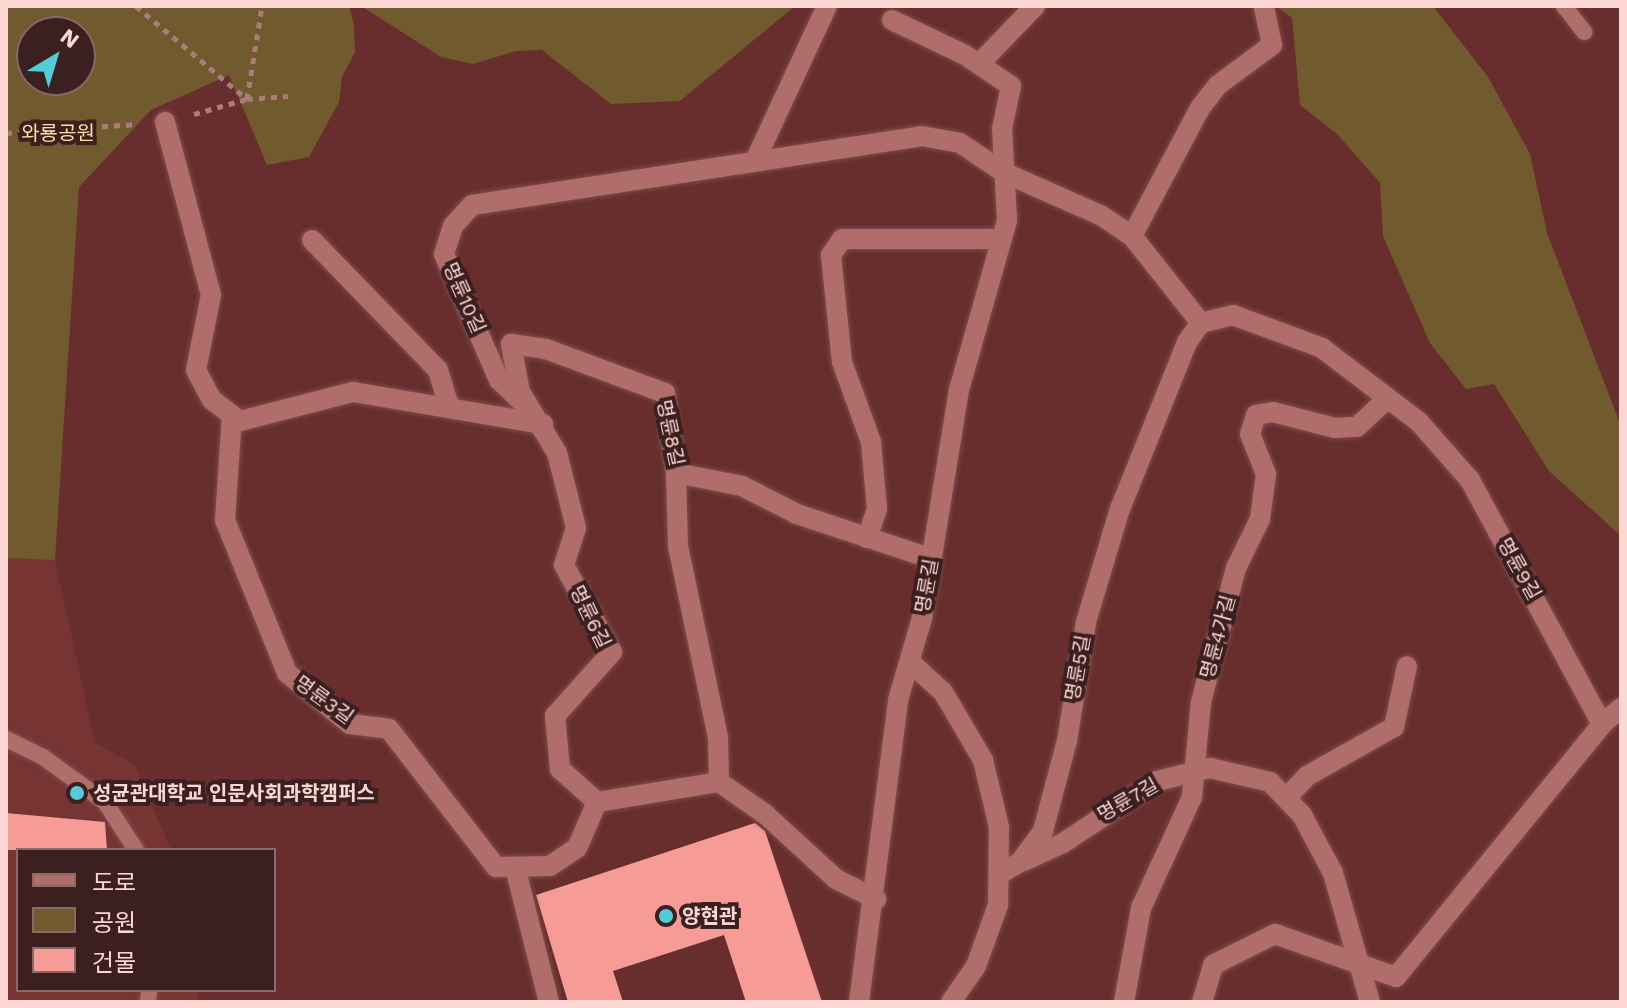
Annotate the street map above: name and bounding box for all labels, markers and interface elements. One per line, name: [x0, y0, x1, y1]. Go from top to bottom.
north arrow: [16, 16, 96, 96]
text: N: [56, 23, 84, 53]
park label: 와룡공원: [21, 121, 95, 145]
street label: 명륜10길: [438, 259, 490, 337]
street label: 명륜8길: [651, 397, 689, 469]
street label: 명륜9길: [1492, 534, 1546, 604]
street label: 명륜길: [910, 557, 944, 615]
street label: 명륜6길: [564, 581, 616, 653]
street label: 명륜4가길: [1195, 592, 1241, 682]
street label: 명륜5길: [1060, 633, 1096, 703]
street label: 명륜3길: [290, 671, 358, 729]
street label: 명륜7길: [1093, 773, 1163, 827]
place label: 성균관대학교 인문사회과학캠퍼스: [93, 781, 375, 805]
marker: 성균관대학교 인문사회과학캠퍼스: [68, 784, 86, 802]
legend: [16, 848, 276, 992]
text: 도로: [92, 869, 136, 897]
place label: 양현관: [682, 904, 737, 928]
marker: 양현관: [657, 907, 675, 925]
text: 공원: [92, 909, 136, 937]
text: 건물: [92, 949, 136, 977]

